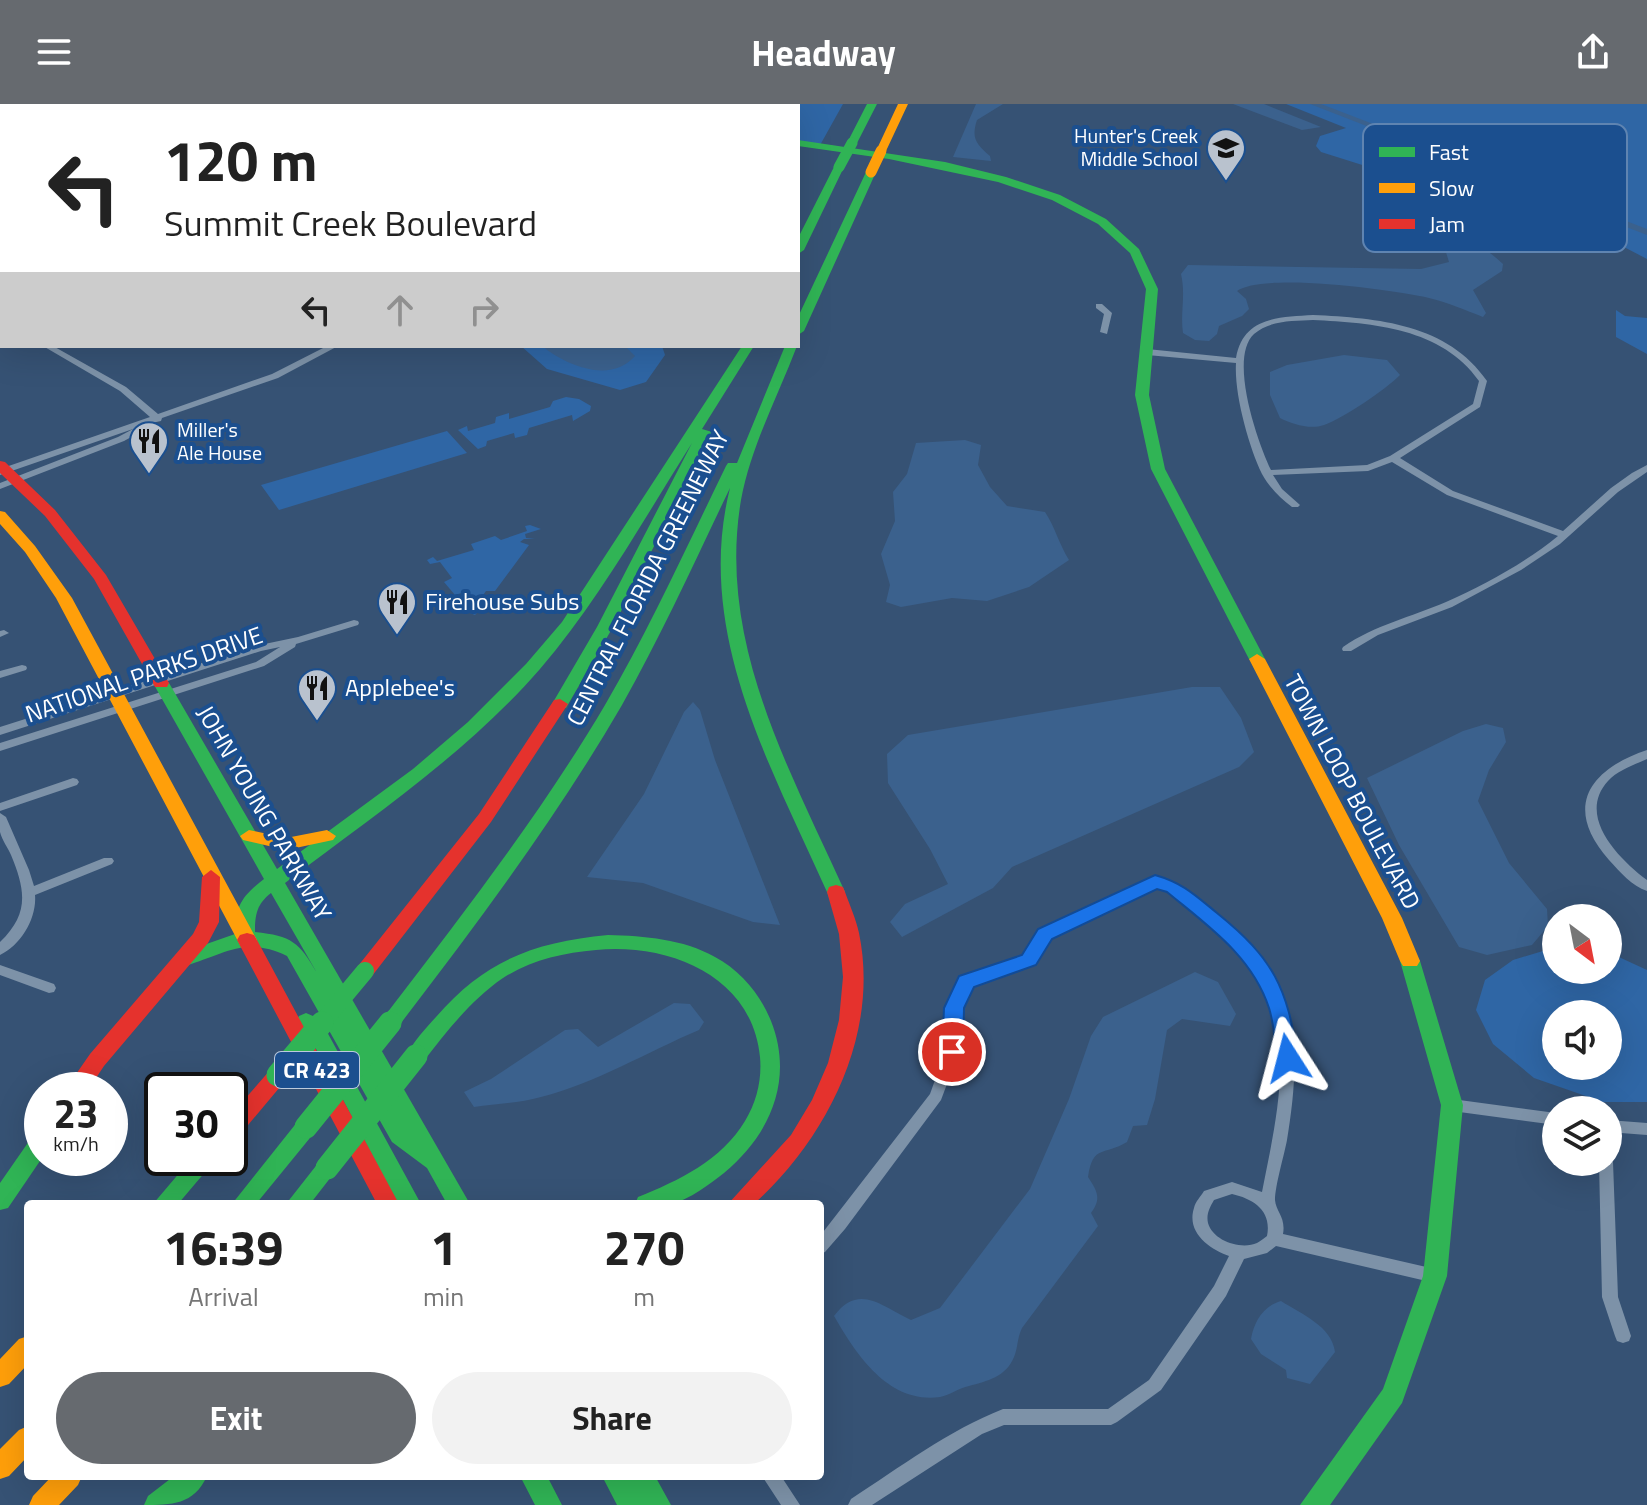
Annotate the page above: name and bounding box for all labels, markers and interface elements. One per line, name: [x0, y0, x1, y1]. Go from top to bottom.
text: Headway: [751, 25, 896, 80]
icon: menu: [32, 30, 76, 74]
icon: share: [1571, 30, 1615, 74]
text: 120 m: [164, 118, 317, 203]
place label: Hunter's Creek Middle School: [1074, 120, 1198, 174]
legend: [1363, 124, 1627, 252]
school or university icon: Hunter's Creek Middle School: [1205, 127, 1247, 182]
text: Fast: [1429, 135, 1469, 169]
icon: left: [32, 136, 136, 240]
text: Slow: [1429, 171, 1475, 205]
text: Summit Creek Boulevard: [164, 195, 537, 250]
text: Jam: [1429, 207, 1465, 241]
icon: left: [294, 288, 338, 332]
icon: ahead: [378, 288, 422, 332]
icon: right: [462, 288, 506, 332]
place label: Miller's Ale House: [177, 414, 262, 468]
restaurant icon: Miller's Ale House: [128, 420, 170, 475]
street label: CENTRAL FLORIDA GREENEWAY: [557, 423, 738, 732]
restaurant icon: Firehouse Subs: [376, 581, 418, 636]
place label: Firehouse Subs: [425, 583, 579, 619]
street label: NATIONAL PARKS DRIVE: [20, 617, 267, 732]
restaurant icon: Applebee's: [296, 667, 338, 722]
street label: TOWN LOOP BOULEVARD: [1276, 668, 1430, 915]
place label: Applebee's: [345, 669, 455, 705]
street label: JOHN YOUNG PARKWAY: [188, 698, 341, 927]
north arrow: [1542, 904, 1622, 984]
map controls: [1542, 904, 1622, 1176]
button: sound: [1542, 1000, 1622, 1080]
position arrow: [1246, 1016, 1330, 1100]
pin: [918, 1018, 986, 1086]
icon: arrive: [930, 1030, 974, 1074]
road number: CR 423: [275, 1052, 359, 1088]
speed limit sign: 30: [144, 1072, 248, 1176]
text: 23: [54, 1083, 98, 1144]
button: layers: [1542, 1096, 1622, 1176]
text: km/h: [53, 1128, 99, 1159]
text: 16:39: [164, 1211, 283, 1284]
text: 1: [430, 1211, 457, 1284]
text: 270: [604, 1211, 684, 1284]
text: Arrival: [188, 1277, 259, 1316]
text: min: [423, 1277, 464, 1316]
text: m: [633, 1277, 655, 1316]
button: Exit: [56, 1372, 416, 1464]
button: Share: [432, 1372, 792, 1464]

